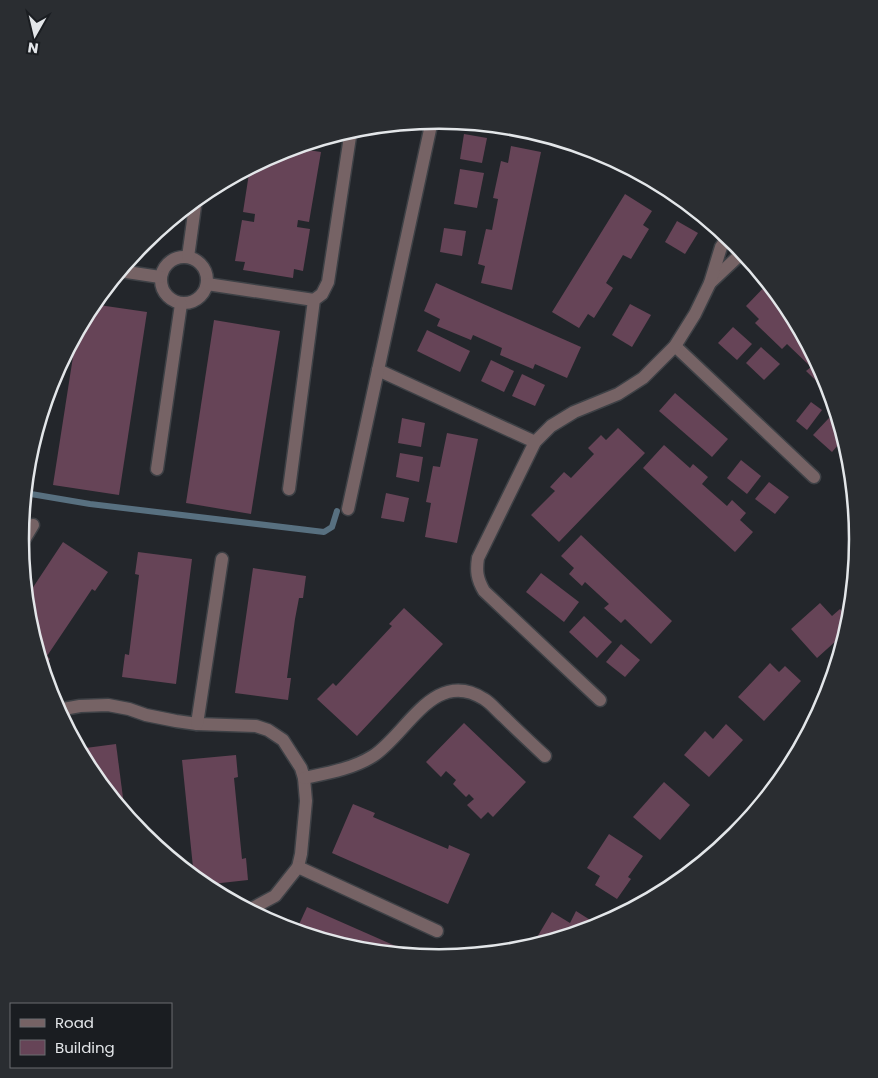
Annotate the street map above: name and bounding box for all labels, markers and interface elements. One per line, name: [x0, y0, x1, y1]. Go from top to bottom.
north arrow: [10, 10, 60, 60]
text: N: [27, 37, 40, 59]
legend: [10, 1003, 172, 1068]
text: Road: [55, 1012, 94, 1033]
text: Building: [55, 1037, 115, 1058]

